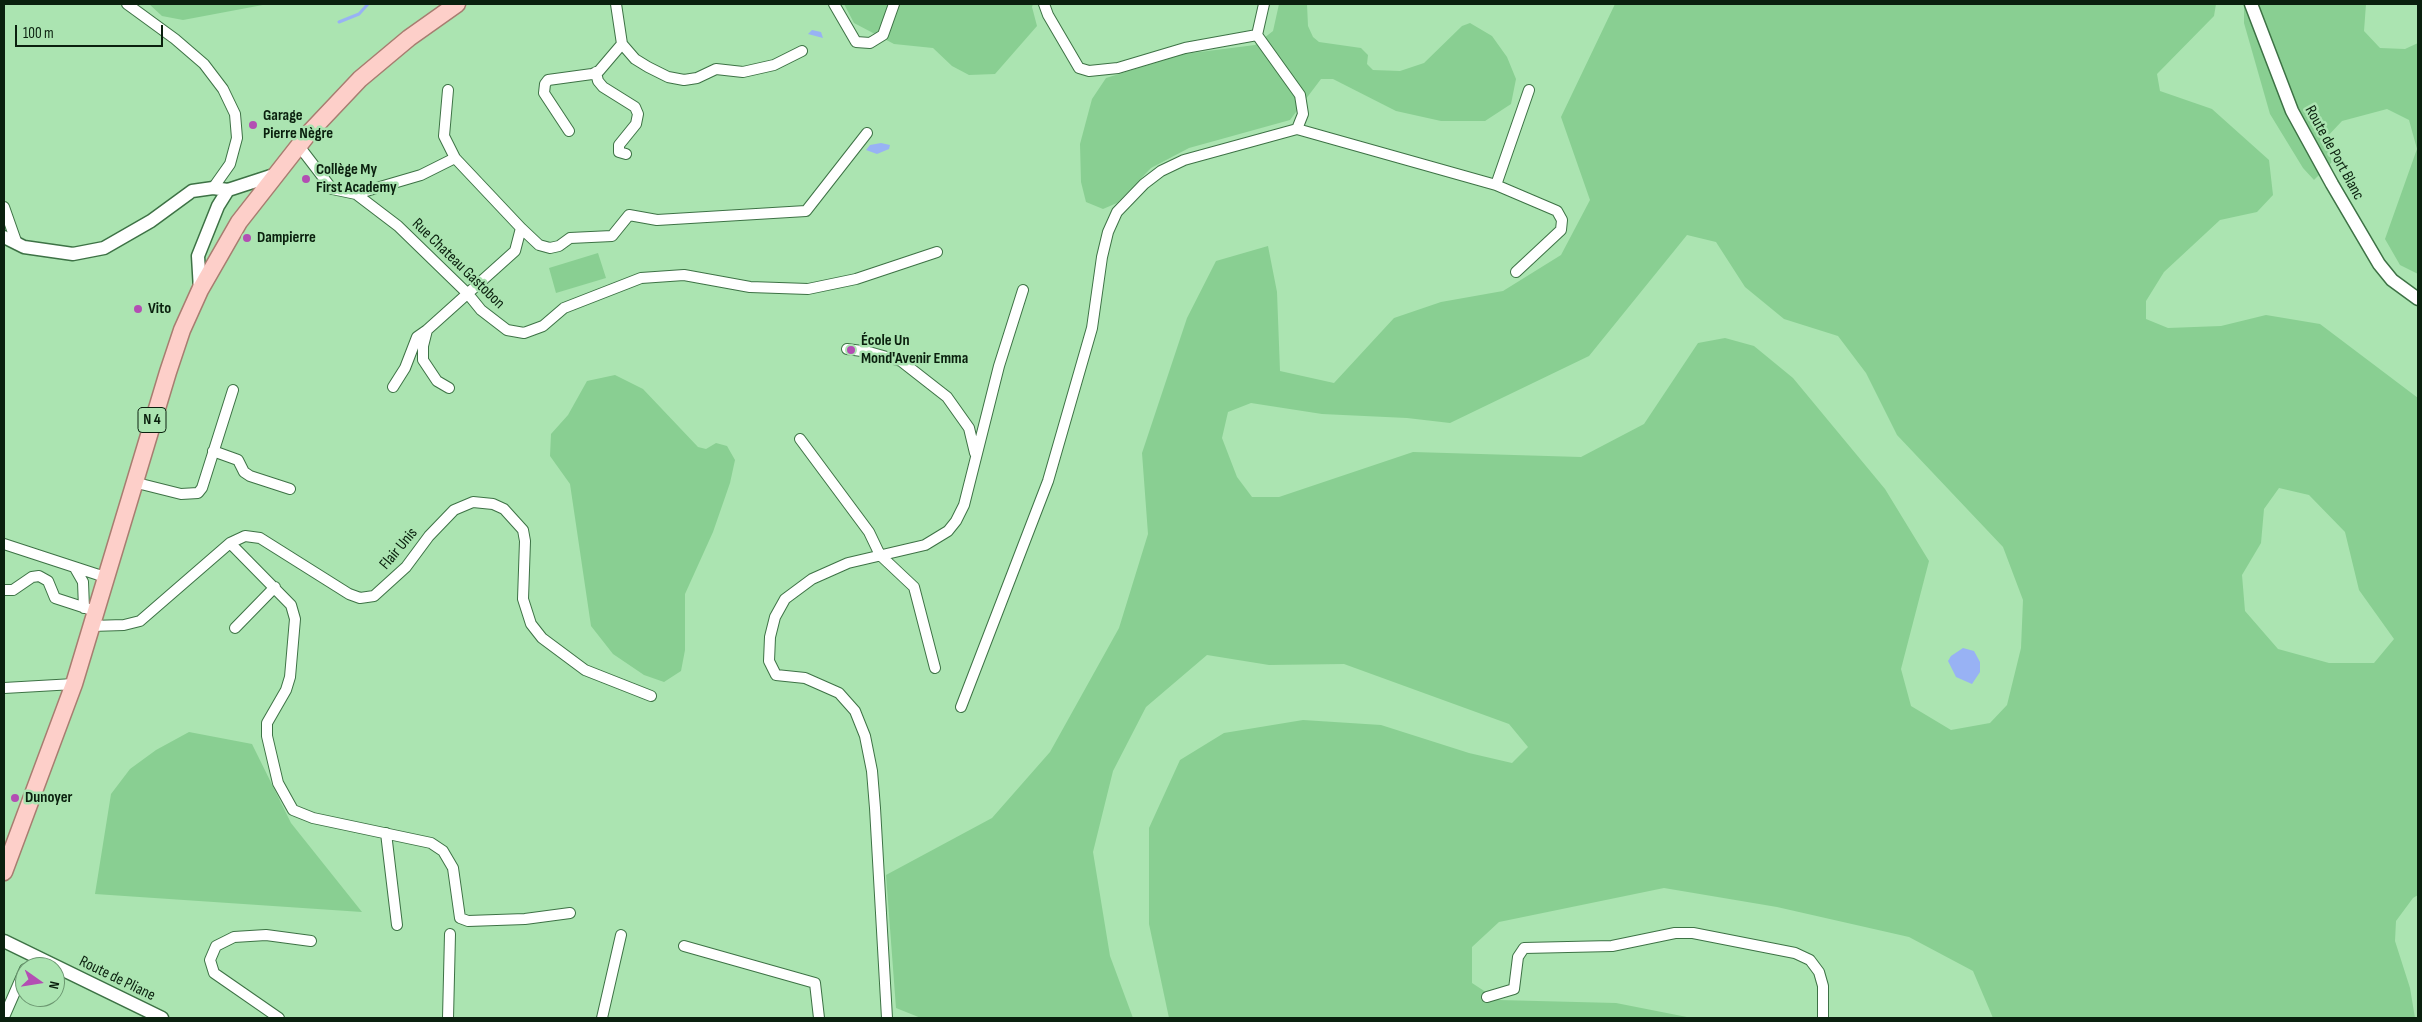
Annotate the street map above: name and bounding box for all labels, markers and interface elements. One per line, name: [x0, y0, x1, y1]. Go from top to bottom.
scale bar: [18, 15, 165, 47]
text: 100 m: [23, 24, 54, 43]
street label: Route de Port Blanc: [2300, 102, 2368, 204]
place label: Garage Pierre Nègre: [263, 106, 333, 144]
marker: Garage Pierre Nègre: [247, 119, 259, 131]
place label: Collège My First Academy: [316, 160, 397, 198]
marker: Collège My First Academy: [300, 173, 312, 185]
street label: Rue Chateau Gastobon: [408, 215, 508, 313]
place label: Dampierre: [257, 228, 316, 248]
marker: Dampierre: [241, 232, 253, 244]
place label: Vito: [148, 299, 171, 319]
marker: Vito: [132, 303, 144, 315]
place label: École Un Mond'Avenir Emma: [861, 331, 968, 369]
marker: École Un Mond'Avenir Emma: [845, 344, 857, 356]
road number: N 4: [138, 408, 166, 432]
street label: Flair Unis: [376, 524, 422, 574]
place label: Dunoyer: [25, 788, 73, 808]
marker: Dunoyer: [9, 792, 21, 804]
street label: Route de Pliane: [76, 952, 158, 1006]
north arrow: [15, 957, 65, 1007]
text: N: [45, 980, 63, 991]

